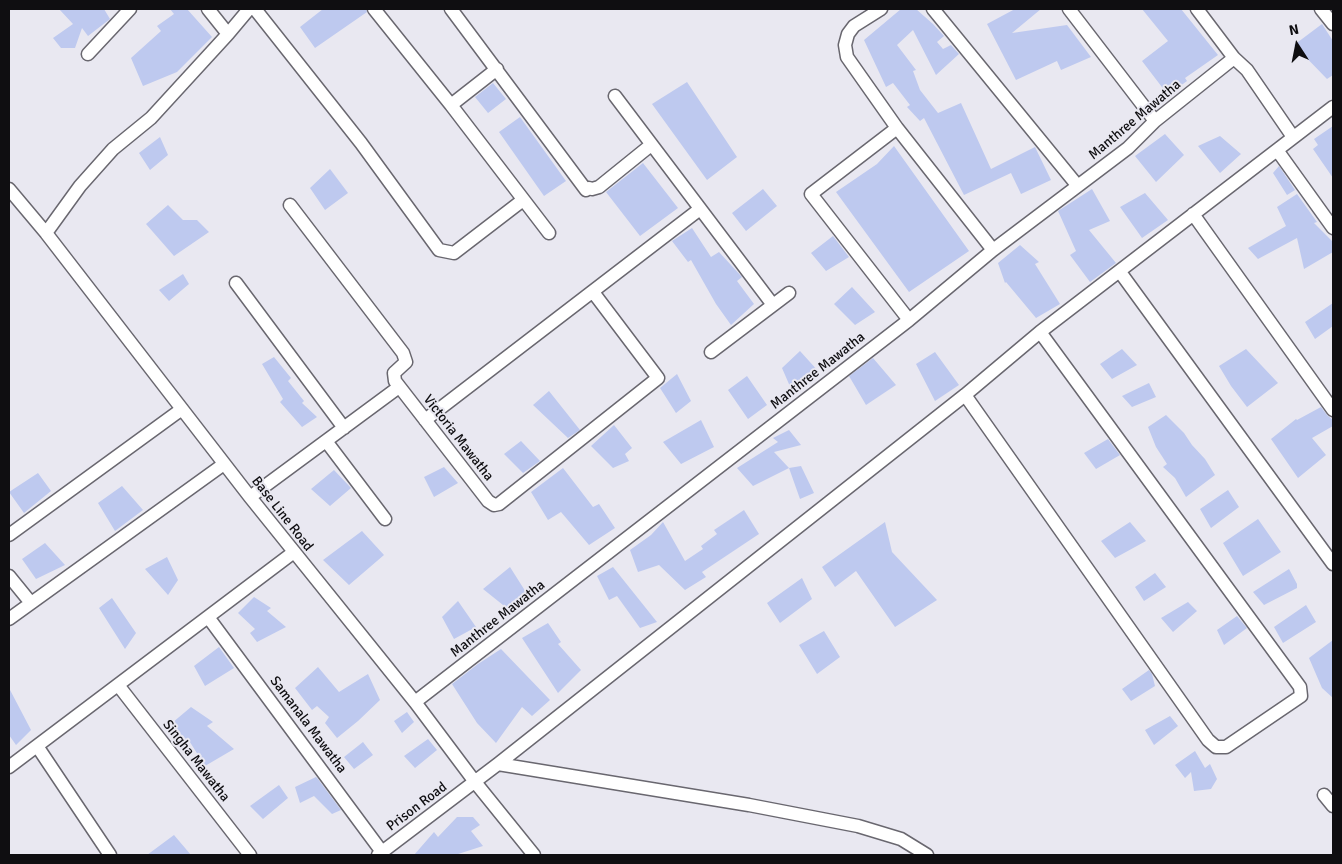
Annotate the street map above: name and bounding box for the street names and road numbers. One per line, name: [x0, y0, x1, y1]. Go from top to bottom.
street label: Manthree Mawatha: [1085, 76, 1185, 164]
street label: Manthree Mawatha: [767, 329, 869, 413]
street label: Victoria Mawatha: [419, 392, 497, 484]
street label: Base Line Road: [248, 473, 316, 555]
street label: Manthree Mawatha: [447, 577, 549, 661]
street label: Samanala Mawatha: [266, 673, 350, 777]
street label: Singha Mawatha: [159, 717, 233, 805]
street label: Prison Road: [384, 779, 450, 835]

